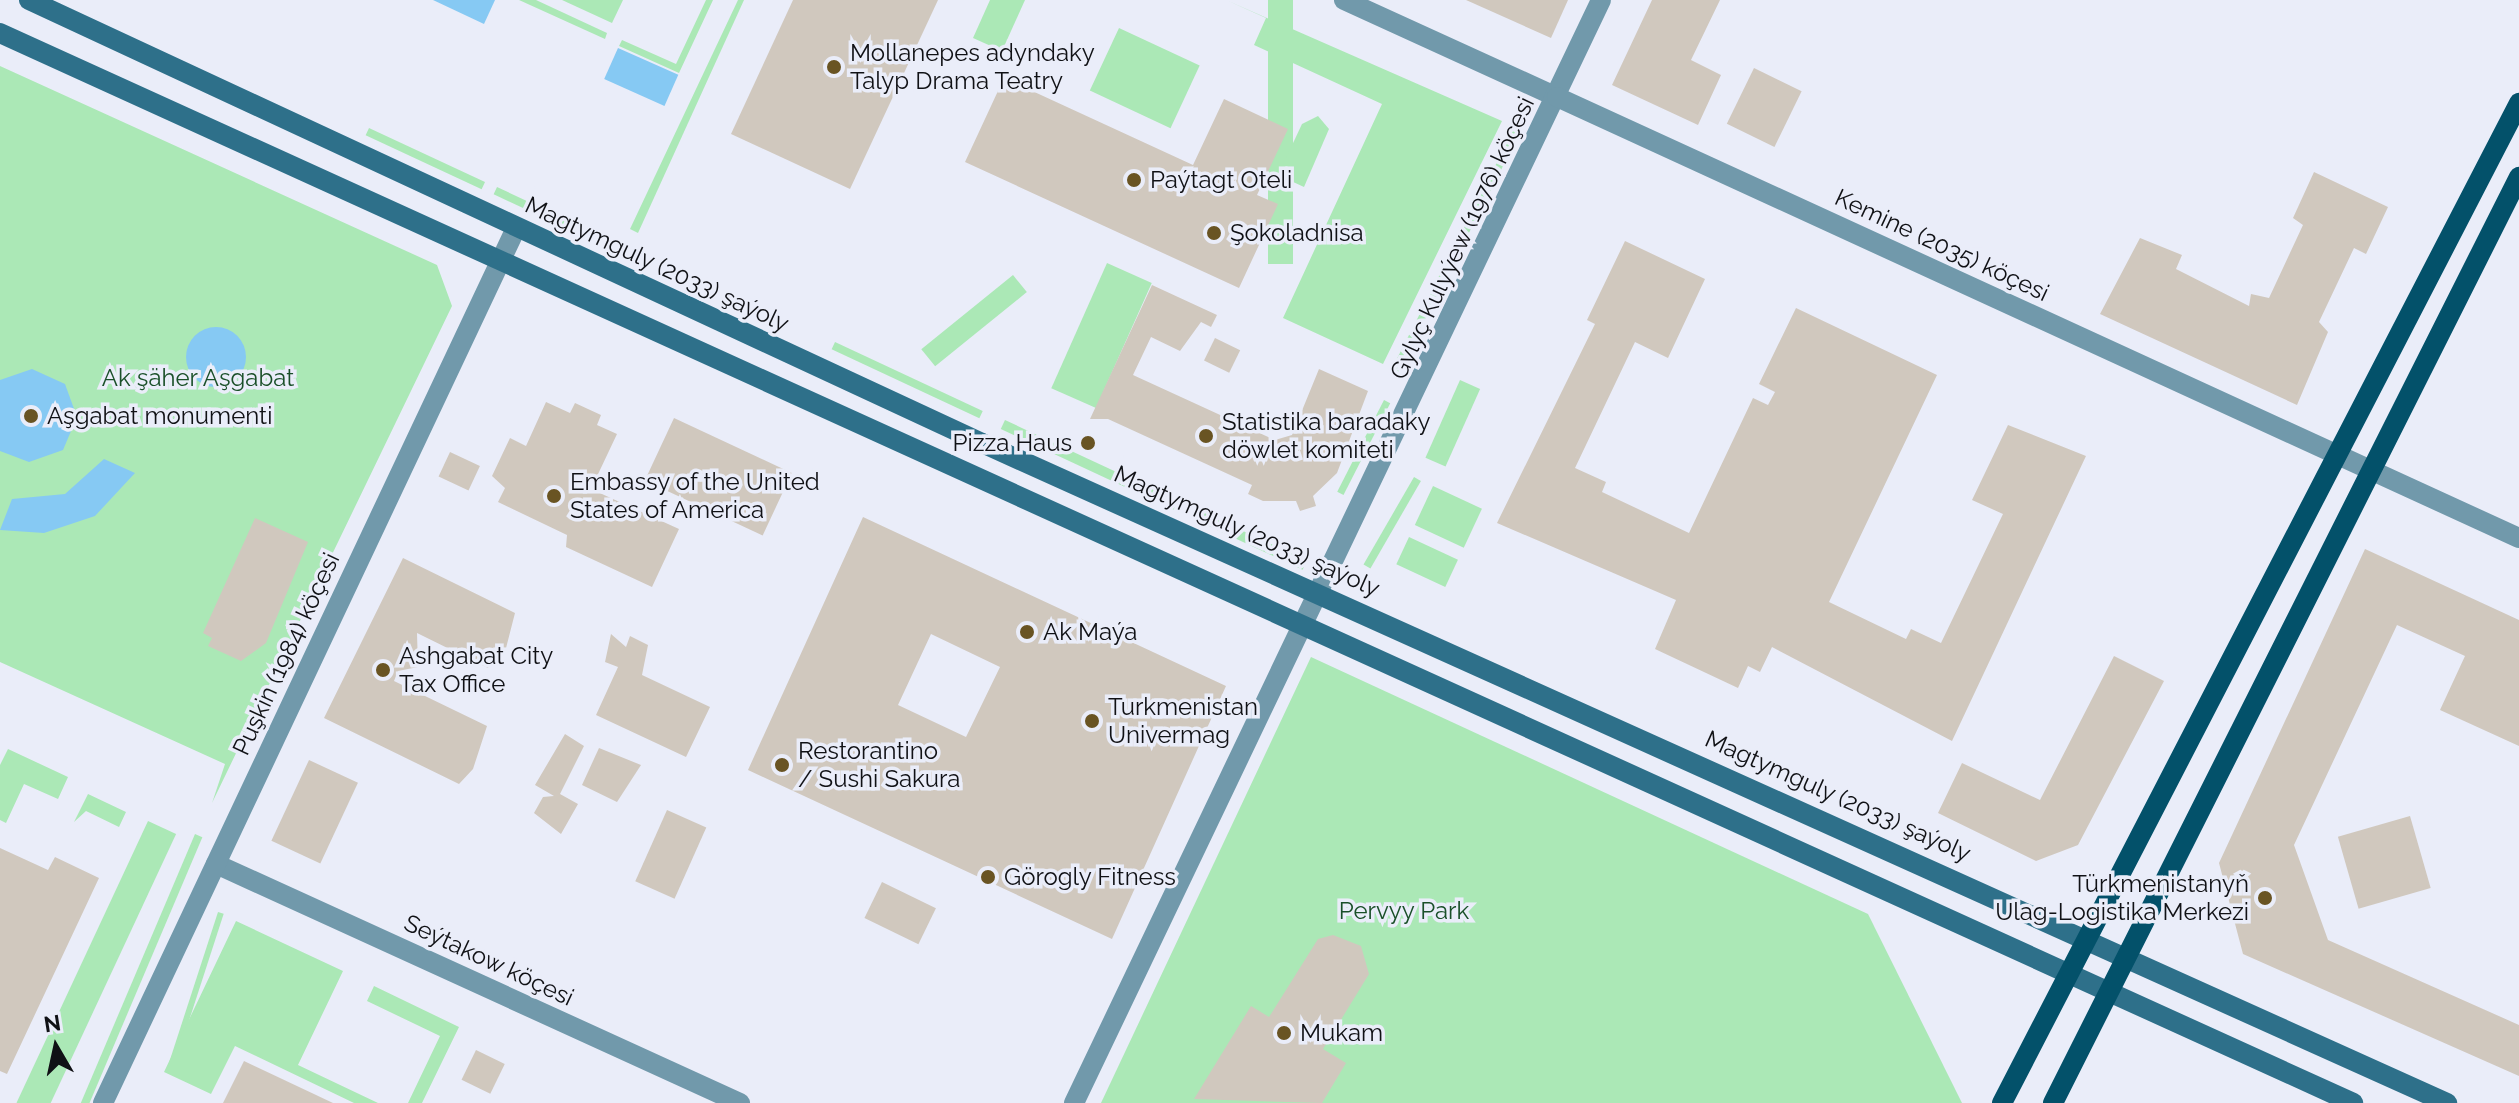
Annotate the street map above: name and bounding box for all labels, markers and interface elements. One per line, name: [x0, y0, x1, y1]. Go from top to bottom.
place label: Mollanepes adyndaky Talyp Drama Teatry: [850, 39, 1095, 95]
marker: Mollanepes adyndaky Talyp Drama Teatry: [825, 58, 843, 76]
street label: Gylyç Kulyýew (1976) köçesi: [1384, 92, 1540, 384]
place label: Paýtagt Oteli: [1150, 166, 1292, 194]
marker: Paýtagt Oteli: [1125, 171, 1143, 189]
street label: Kemine (2035) köçesi: [1830, 183, 2054, 307]
street label: Magtymguly (2033) şaýoly: [520, 190, 794, 338]
place label: Şokoladnisa: [1230, 219, 1364, 247]
marker: Şokoladnisa: [1205, 224, 1223, 242]
park label: Ak şäher Aşgabat: [101, 364, 295, 392]
place label: Aşgabat monumenti: [47, 402, 272, 430]
marker: Aşgabat monumenti: [22, 407, 40, 425]
place label: Statistika baradaky döwlet komiteti: [1222, 408, 1430, 464]
marker: Statistika baradaky döwlet komiteti: [1197, 427, 1215, 445]
place label: Pizza Haus: [953, 429, 1072, 457]
marker: Pizza Haus: [1079, 434, 1097, 452]
street label: Magtymguly (2033) şaýoly: [1109, 459, 1385, 603]
place label: Embassy of the United States of America: [570, 468, 821, 524]
marker: Embassy of the United States of America: [545, 487, 563, 505]
street label: Puşkin (1984) köçesi: [226, 548, 346, 760]
place label: Ak Maýa: [1043, 618, 1137, 646]
marker: Ak Maýa: [1018, 623, 1036, 641]
place label: Ashgabat City Tax Office: [399, 642, 553, 698]
marker: Ashgabat City Tax Office: [374, 661, 392, 679]
place label: Turkmenistan Univermag: [1108, 693, 1258, 749]
marker: Turkmenistan Univermag: [1083, 712, 1101, 730]
street label: Magtymguly (2033) şaýoly: [1700, 724, 1976, 868]
place label: Restorantino / Sushi Sakura: [798, 737, 960, 793]
marker: Restorantino / Sushi Sakura: [773, 756, 791, 774]
place label: Görogly Fitness: [1004, 863, 1177, 891]
marker: Görogly Fitness: [979, 868, 997, 886]
place label: Türkmenistanyň Ulag-Logistika Merkezi: [1995, 870, 2249, 926]
marker: Türkmenistanyň Ulag-Logistika Merkezi: [2256, 889, 2274, 907]
park label: Pervyy Park: [1338, 897, 1470, 925]
street label: Seýtakow köçesi: [399, 908, 579, 1012]
north arrow: [16, 1007, 96, 1087]
text: N: [42, 1009, 63, 1037]
place label: Mukam: [1300, 1019, 1383, 1047]
marker: Mukam: [1275, 1024, 1293, 1042]

